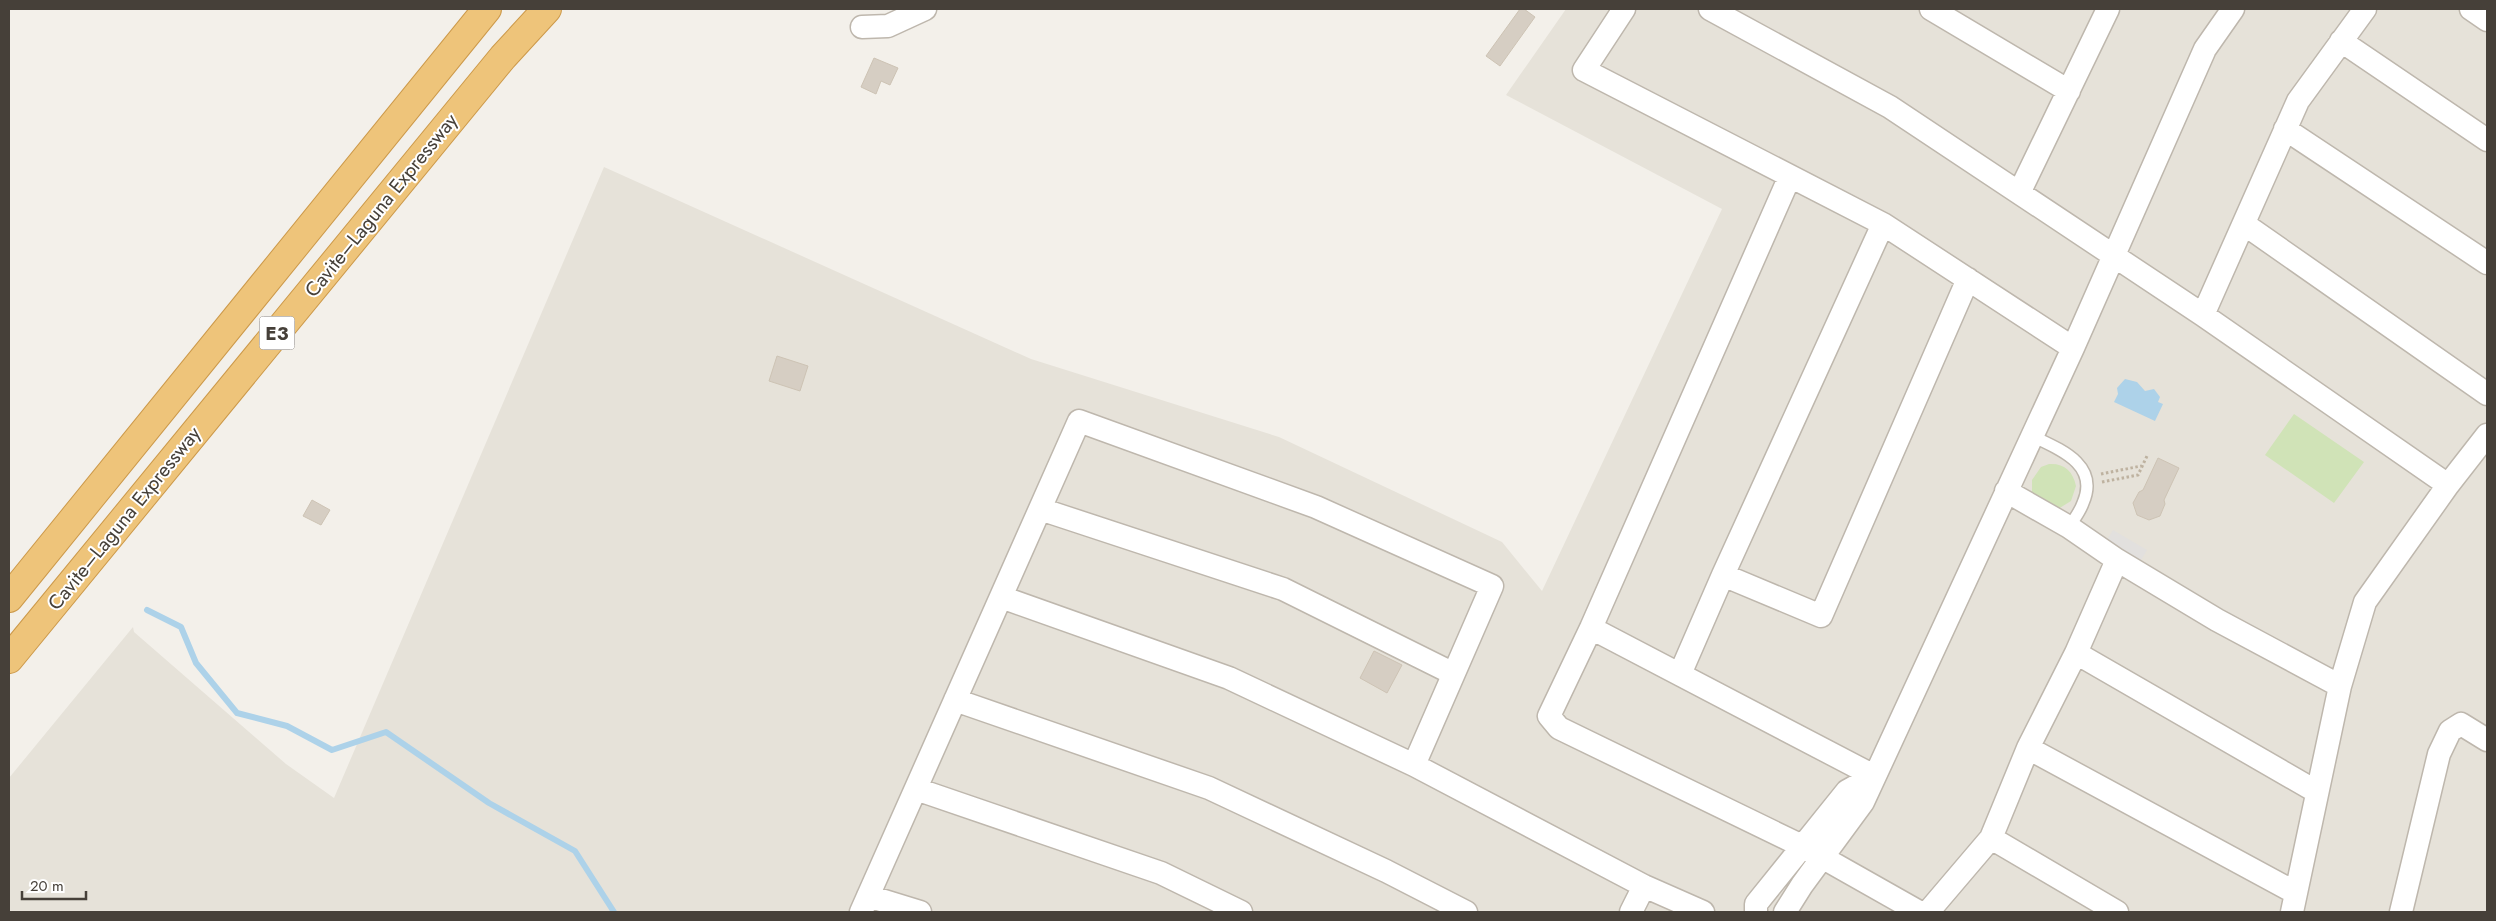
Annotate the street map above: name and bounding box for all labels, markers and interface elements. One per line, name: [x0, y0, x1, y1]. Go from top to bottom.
street label: Cavite–Laguna Expressway: [298, 107, 465, 304]
road number: E3: [260, 316, 294, 349]
street label: Cavite–Laguna Expressway: [41, 420, 208, 617]
scale bar: [22, 868, 86, 900]
text: 20 m: [30, 875, 64, 897]

